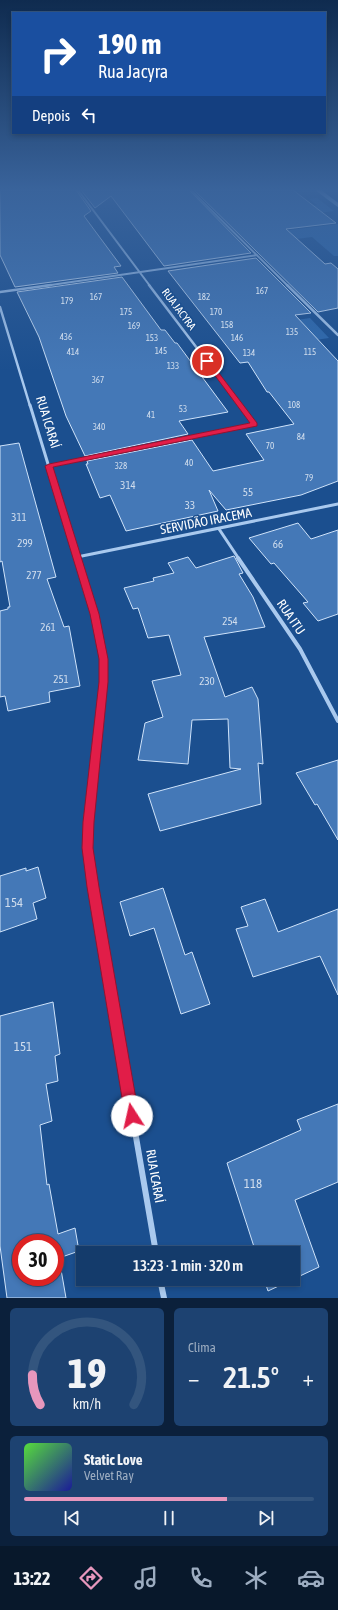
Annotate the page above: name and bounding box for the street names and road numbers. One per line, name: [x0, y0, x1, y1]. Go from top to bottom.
street label: RUA JACYRA: [160, 286, 199, 332]
street label: RUA ICARAÍ: [33, 394, 63, 450]
street label: SERVIDÃO IRACEMA: [159, 505, 254, 537]
street label: RUA ITU: [274, 597, 308, 637]
street label: RUA ICARAÍ: [143, 1148, 167, 1204]

